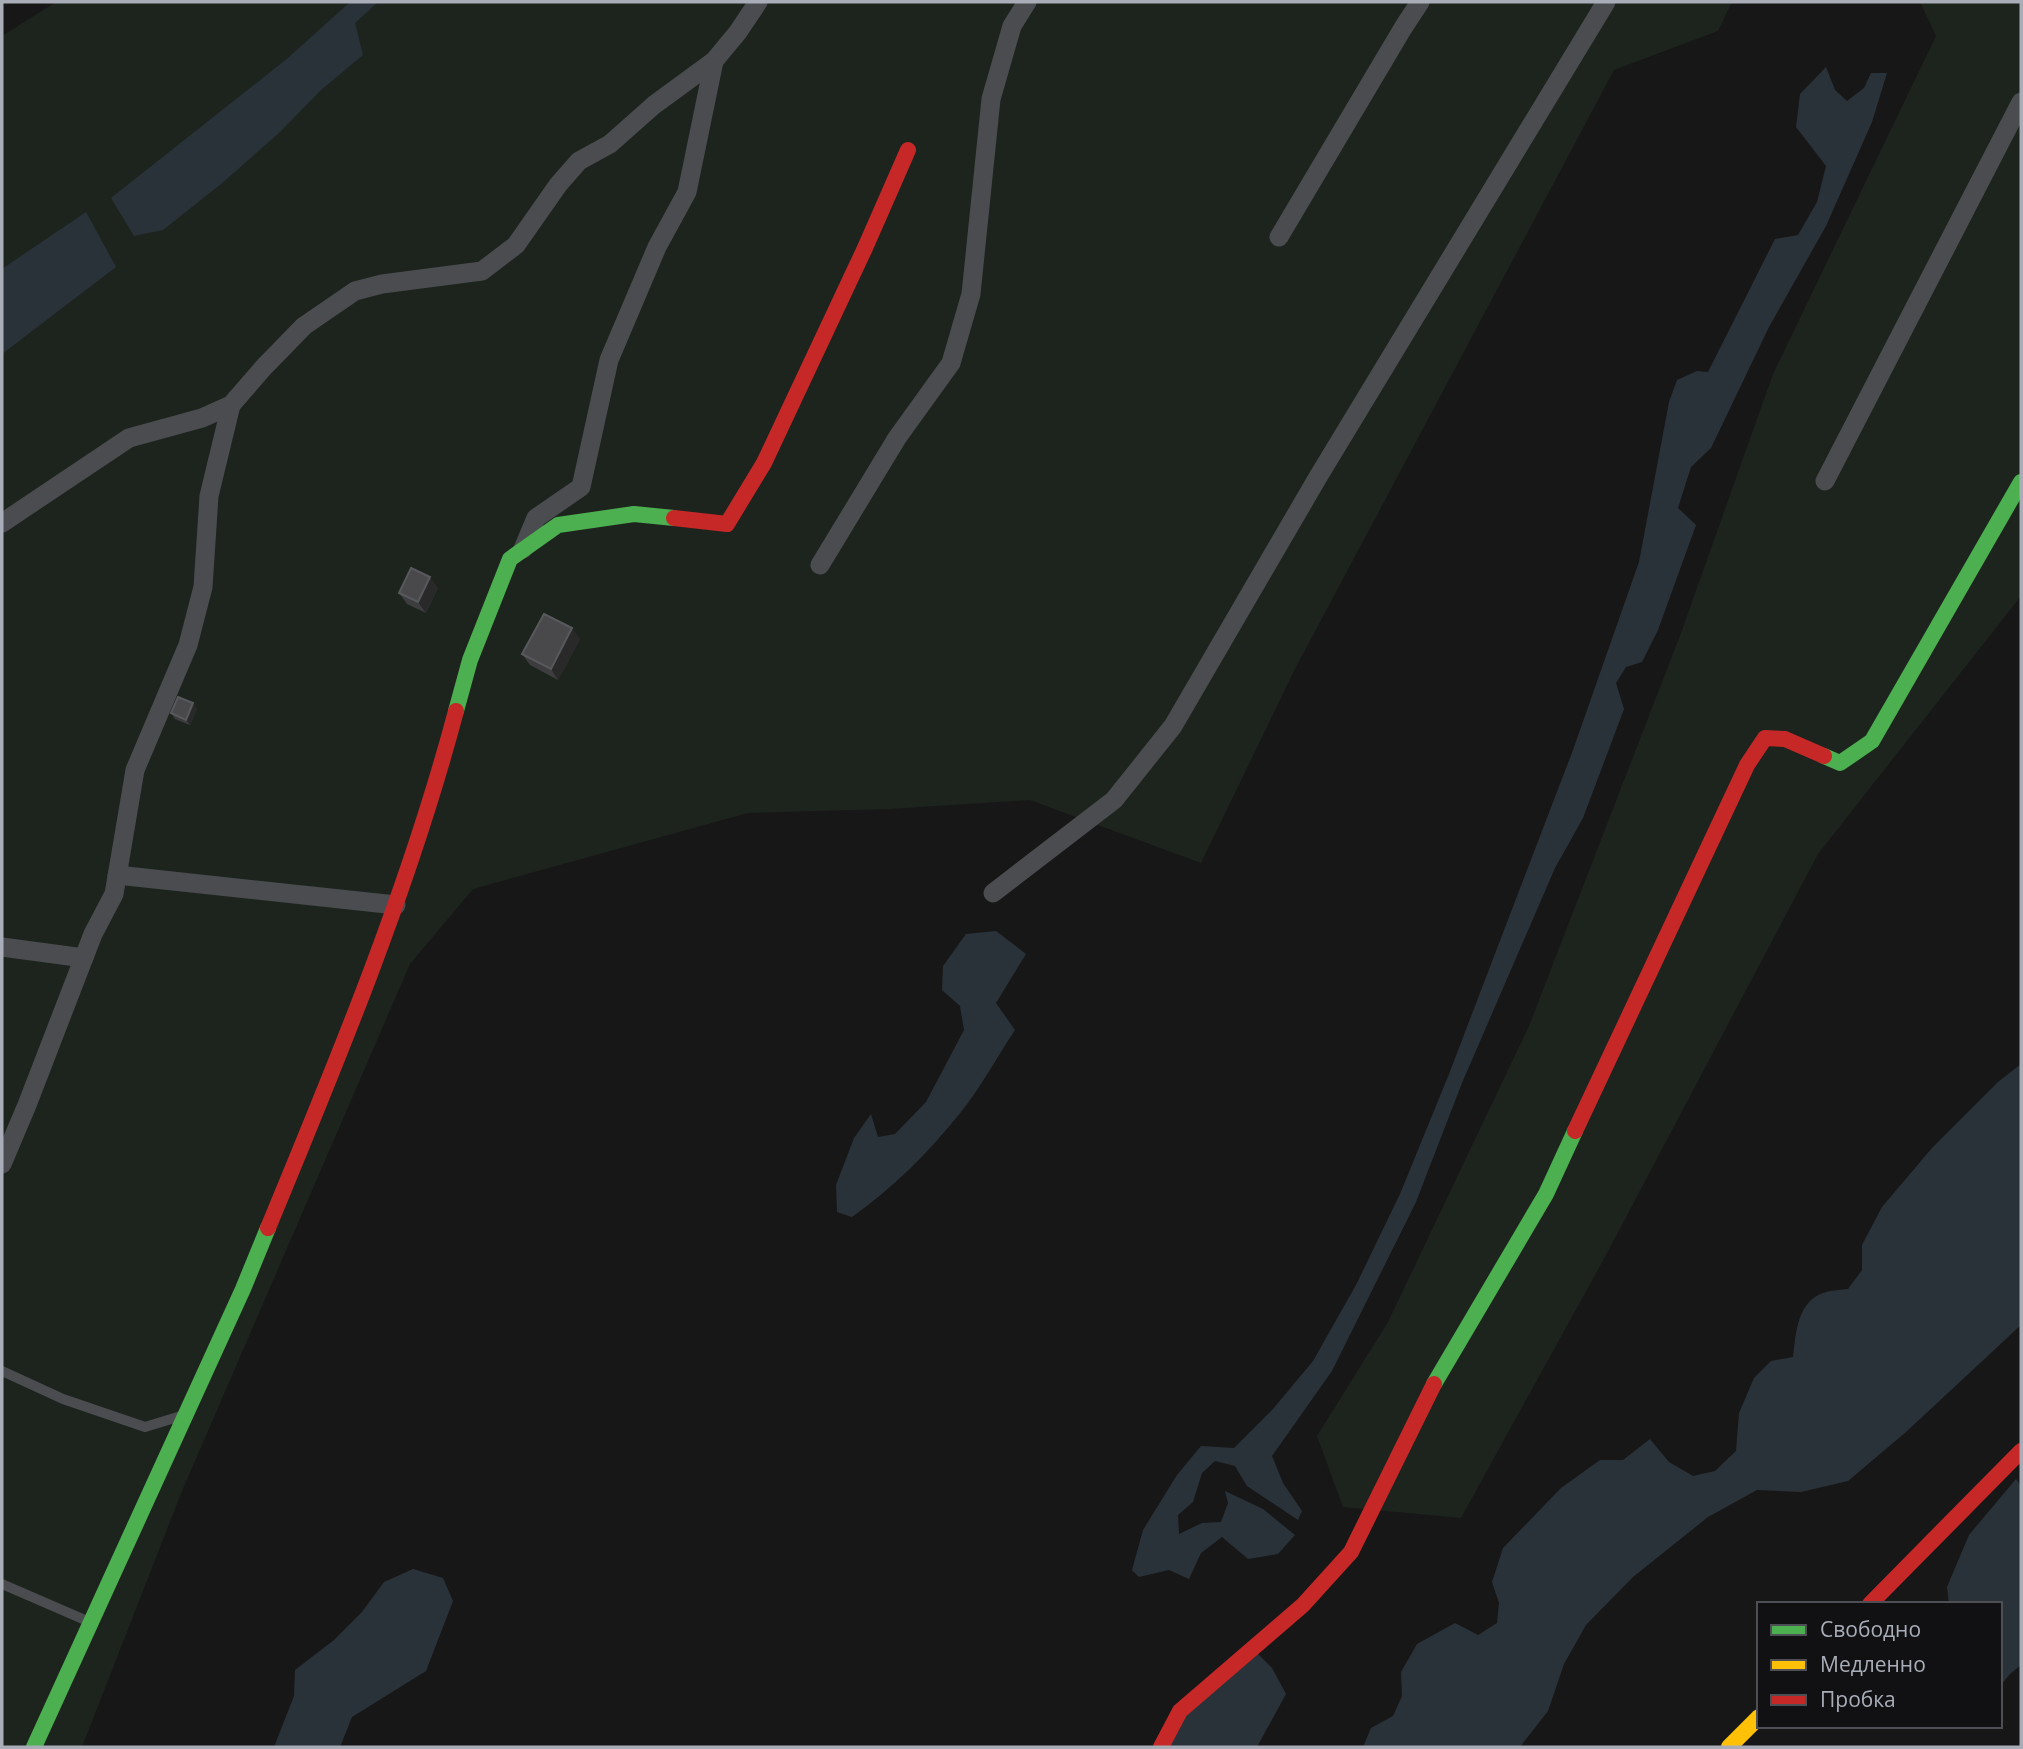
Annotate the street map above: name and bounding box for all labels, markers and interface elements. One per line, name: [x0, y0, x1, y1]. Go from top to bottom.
legend: [1757, 1602, 2002, 1728]
text: Свободно: [1820, 1615, 1921, 1643]
text: Медленно: [1820, 1650, 1926, 1678]
text: Пробка: [1820, 1685, 1896, 1713]

